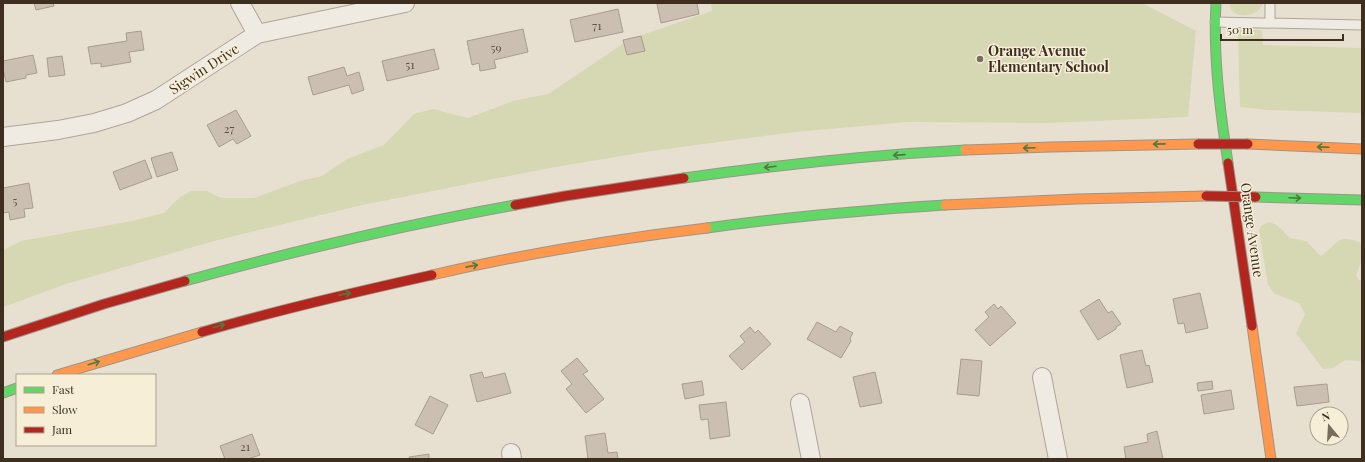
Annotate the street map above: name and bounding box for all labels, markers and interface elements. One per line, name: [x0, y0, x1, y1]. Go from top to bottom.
scale bar: [1221, 16, 1343, 42]
house number: 71: [592, 17, 602, 33]
text: 50 m: [1227, 21, 1253, 37]
street label: Sigwin Drive: [165, 39, 242, 98]
house number: 59: [490, 39, 502, 55]
place label: Orange Avenue Elementary School: [988, 41, 1109, 76]
marker: Orange Avenue Elementary School: [975, 54, 985, 64]
house number: 51: [405, 56, 415, 72]
house number: 27: [224, 120, 234, 136]
one-way arrow: [1153, 141, 1166, 148]
one-way arrow: [1317, 143, 1330, 151]
one-way arrow: [1023, 144, 1036, 151]
one-way arrow: [893, 152, 906, 159]
one-way arrow: [764, 164, 777, 171]
street label: Orange Avenue: [1236, 181, 1269, 278]
house number: 5: [13, 192, 18, 208]
one-way arrow: [1288, 194, 1301, 202]
one-way arrow: [465, 262, 478, 270]
one-way arrow: [338, 290, 351, 298]
one-way arrow: [212, 322, 225, 330]
one-way arrow: [88, 359, 101, 366]
legend: [16, 374, 156, 446]
text: Fast: [52, 381, 75, 397]
text: Slow: [52, 401, 78, 417]
north arrow: [1309, 406, 1349, 446]
text: N: [1320, 408, 1332, 424]
text: Jam: [51, 421, 73, 437]
house number: 21: [240, 438, 251, 454]

